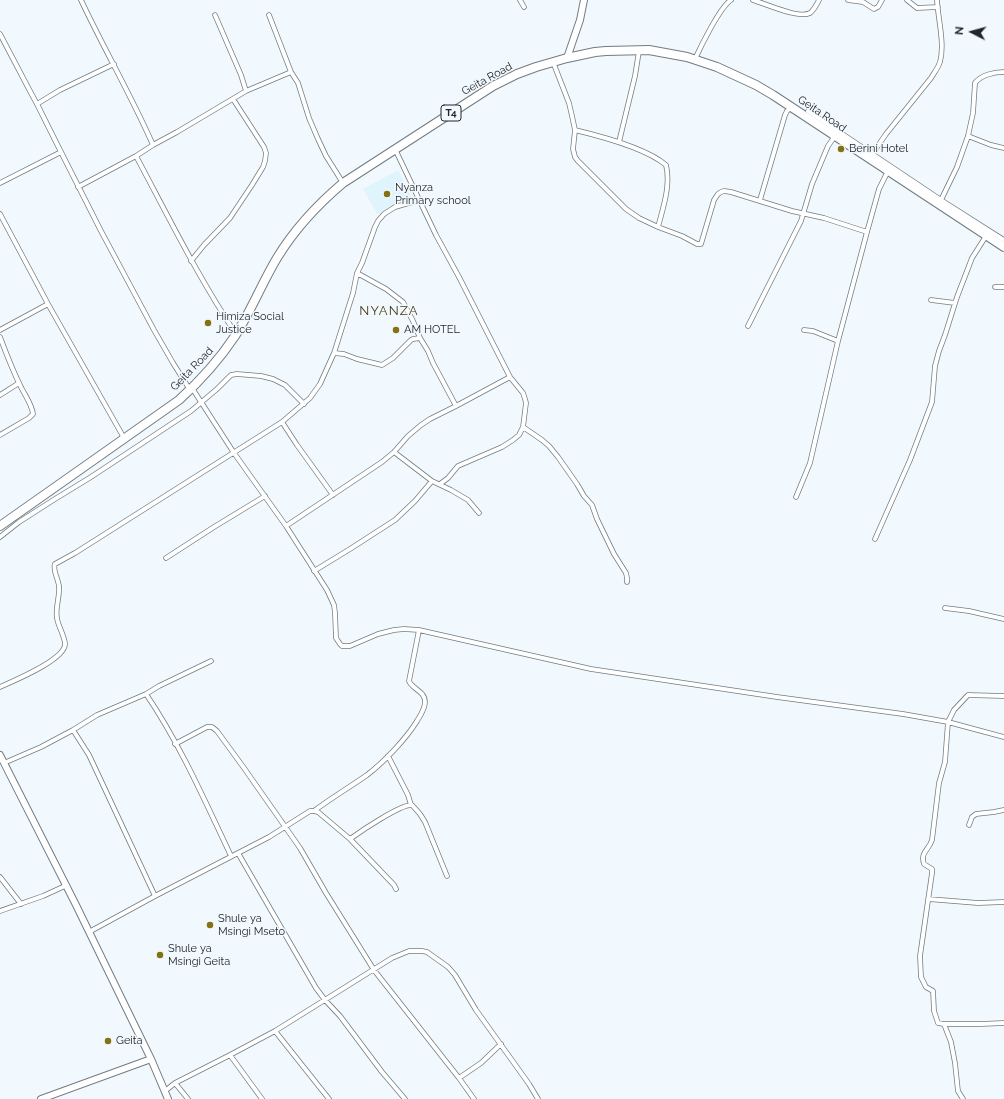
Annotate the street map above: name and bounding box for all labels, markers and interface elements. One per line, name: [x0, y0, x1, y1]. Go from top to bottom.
north arrow: [952, 12, 992, 52]
text: N: [953, 26, 966, 36]
street label: Geita Road: [459, 60, 515, 98]
street label: Geita Road: [795, 93, 849, 135]
road number: T4: [441, 105, 461, 121]
place label: Berini Hotel: [849, 142, 908, 156]
marker: Berini Hotel: [836, 144, 846, 154]
place label: Nyanza Primary school: [395, 181, 471, 207]
marker: Nyanza Primary school: [382, 189, 392, 199]
district label: NYANZA: [359, 303, 419, 319]
place label: Himiza Social Justice: [216, 310, 284, 336]
marker: Himiza Social Justice: [203, 318, 213, 328]
place label: AM HOTEL: [404, 323, 460, 337]
marker: AM HOTEL: [391, 325, 401, 335]
street label: Geita Road: [168, 344, 216, 394]
place label: Shule ya Msingi Mseto: [218, 912, 285, 938]
marker: Shule ya Msingi Mseto: [205, 920, 215, 930]
place label: Shule ya Msingi Geita: [168, 942, 230, 968]
marker: Shule ya Msingi Geita: [155, 950, 165, 960]
place label: Geita: [116, 1034, 142, 1048]
marker: Geita: [103, 1036, 113, 1046]

